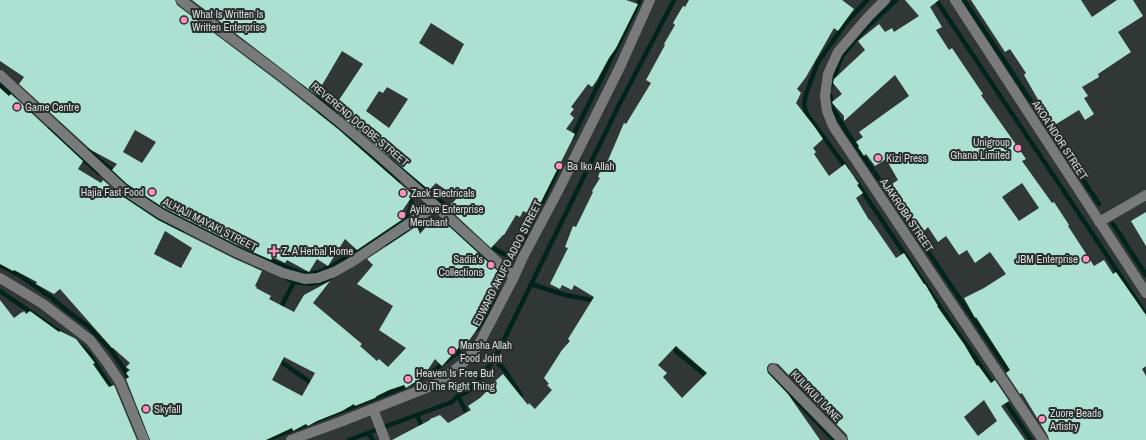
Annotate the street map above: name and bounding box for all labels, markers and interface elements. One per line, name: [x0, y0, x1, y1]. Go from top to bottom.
place label: What Is Written Is Written Enterprise: [192, 7, 265, 34]
marker: What Is Written Is Written Enterprise: [179, 15, 189, 25]
street label: REVEREND DOGBE STREET: [308, 79, 412, 169]
street label: AKOA NDOR STREET: [1029, 97, 1091, 183]
place label: Game Centre: [25, 100, 79, 114]
marker: Game Centre: [12, 102, 22, 112]
place label: Unigroup Ghana Limited: [950, 135, 1010, 162]
marker: Unigroup Ghana Limited: [1013, 143, 1023, 153]
place label: Kizi Press: [886, 151, 928, 165]
marker: Kizi Press: [873, 153, 883, 163]
place label: Ba Iko Allah: [567, 159, 615, 173]
marker: Ba Iko Allah: [554, 161, 564, 171]
street label: AJAKROBA STREET: [877, 175, 937, 255]
place label: Hajia Fast Food: [81, 185, 144, 199]
place label: Zack Electricals: [411, 186, 475, 200]
marker: Hajia Fast Food: [147, 187, 157, 197]
marker: Zack Electricals: [398, 188, 408, 198]
street label: ALHAJI MAYAKI STREET: [160, 194, 260, 254]
street label: EDWARD AKUFO ADDO STREET: [469, 197, 545, 328]
place label: Ayilove Enterprise Merchant: [409, 202, 484, 229]
marker: Ayilove Enterprise Merchant: [397, 210, 407, 220]
place label: Z. A Herbal Home: [282, 244, 353, 258]
marker: Z. A Herbal Home: [269, 246, 279, 256]
place label: Sadia's Collections: [438, 252, 483, 279]
place label: JBM Enterprise: [1016, 252, 1078, 266]
marker: JBM Enterprise: [1081, 254, 1091, 264]
marker: Sadia's Collections: [486, 260, 496, 270]
place label: Marsha Allah Food Joint: [460, 338, 512, 365]
marker: Marsha Allah Food Joint: [447, 346, 457, 356]
place label: Heaven Is Free But Do The Right Thing: [416, 366, 495, 393]
street label: KULIKULI LANE: [788, 367, 844, 425]
marker: Heaven Is Free But Do The Right Thing: [403, 374, 413, 384]
place label: Skyfall: [154, 402, 181, 416]
marker: Skyfall: [141, 404, 151, 414]
place label: Zuore Beads Artistry: [1049, 406, 1102, 433]
marker: Zuore Beads Artistry: [1037, 414, 1047, 424]

